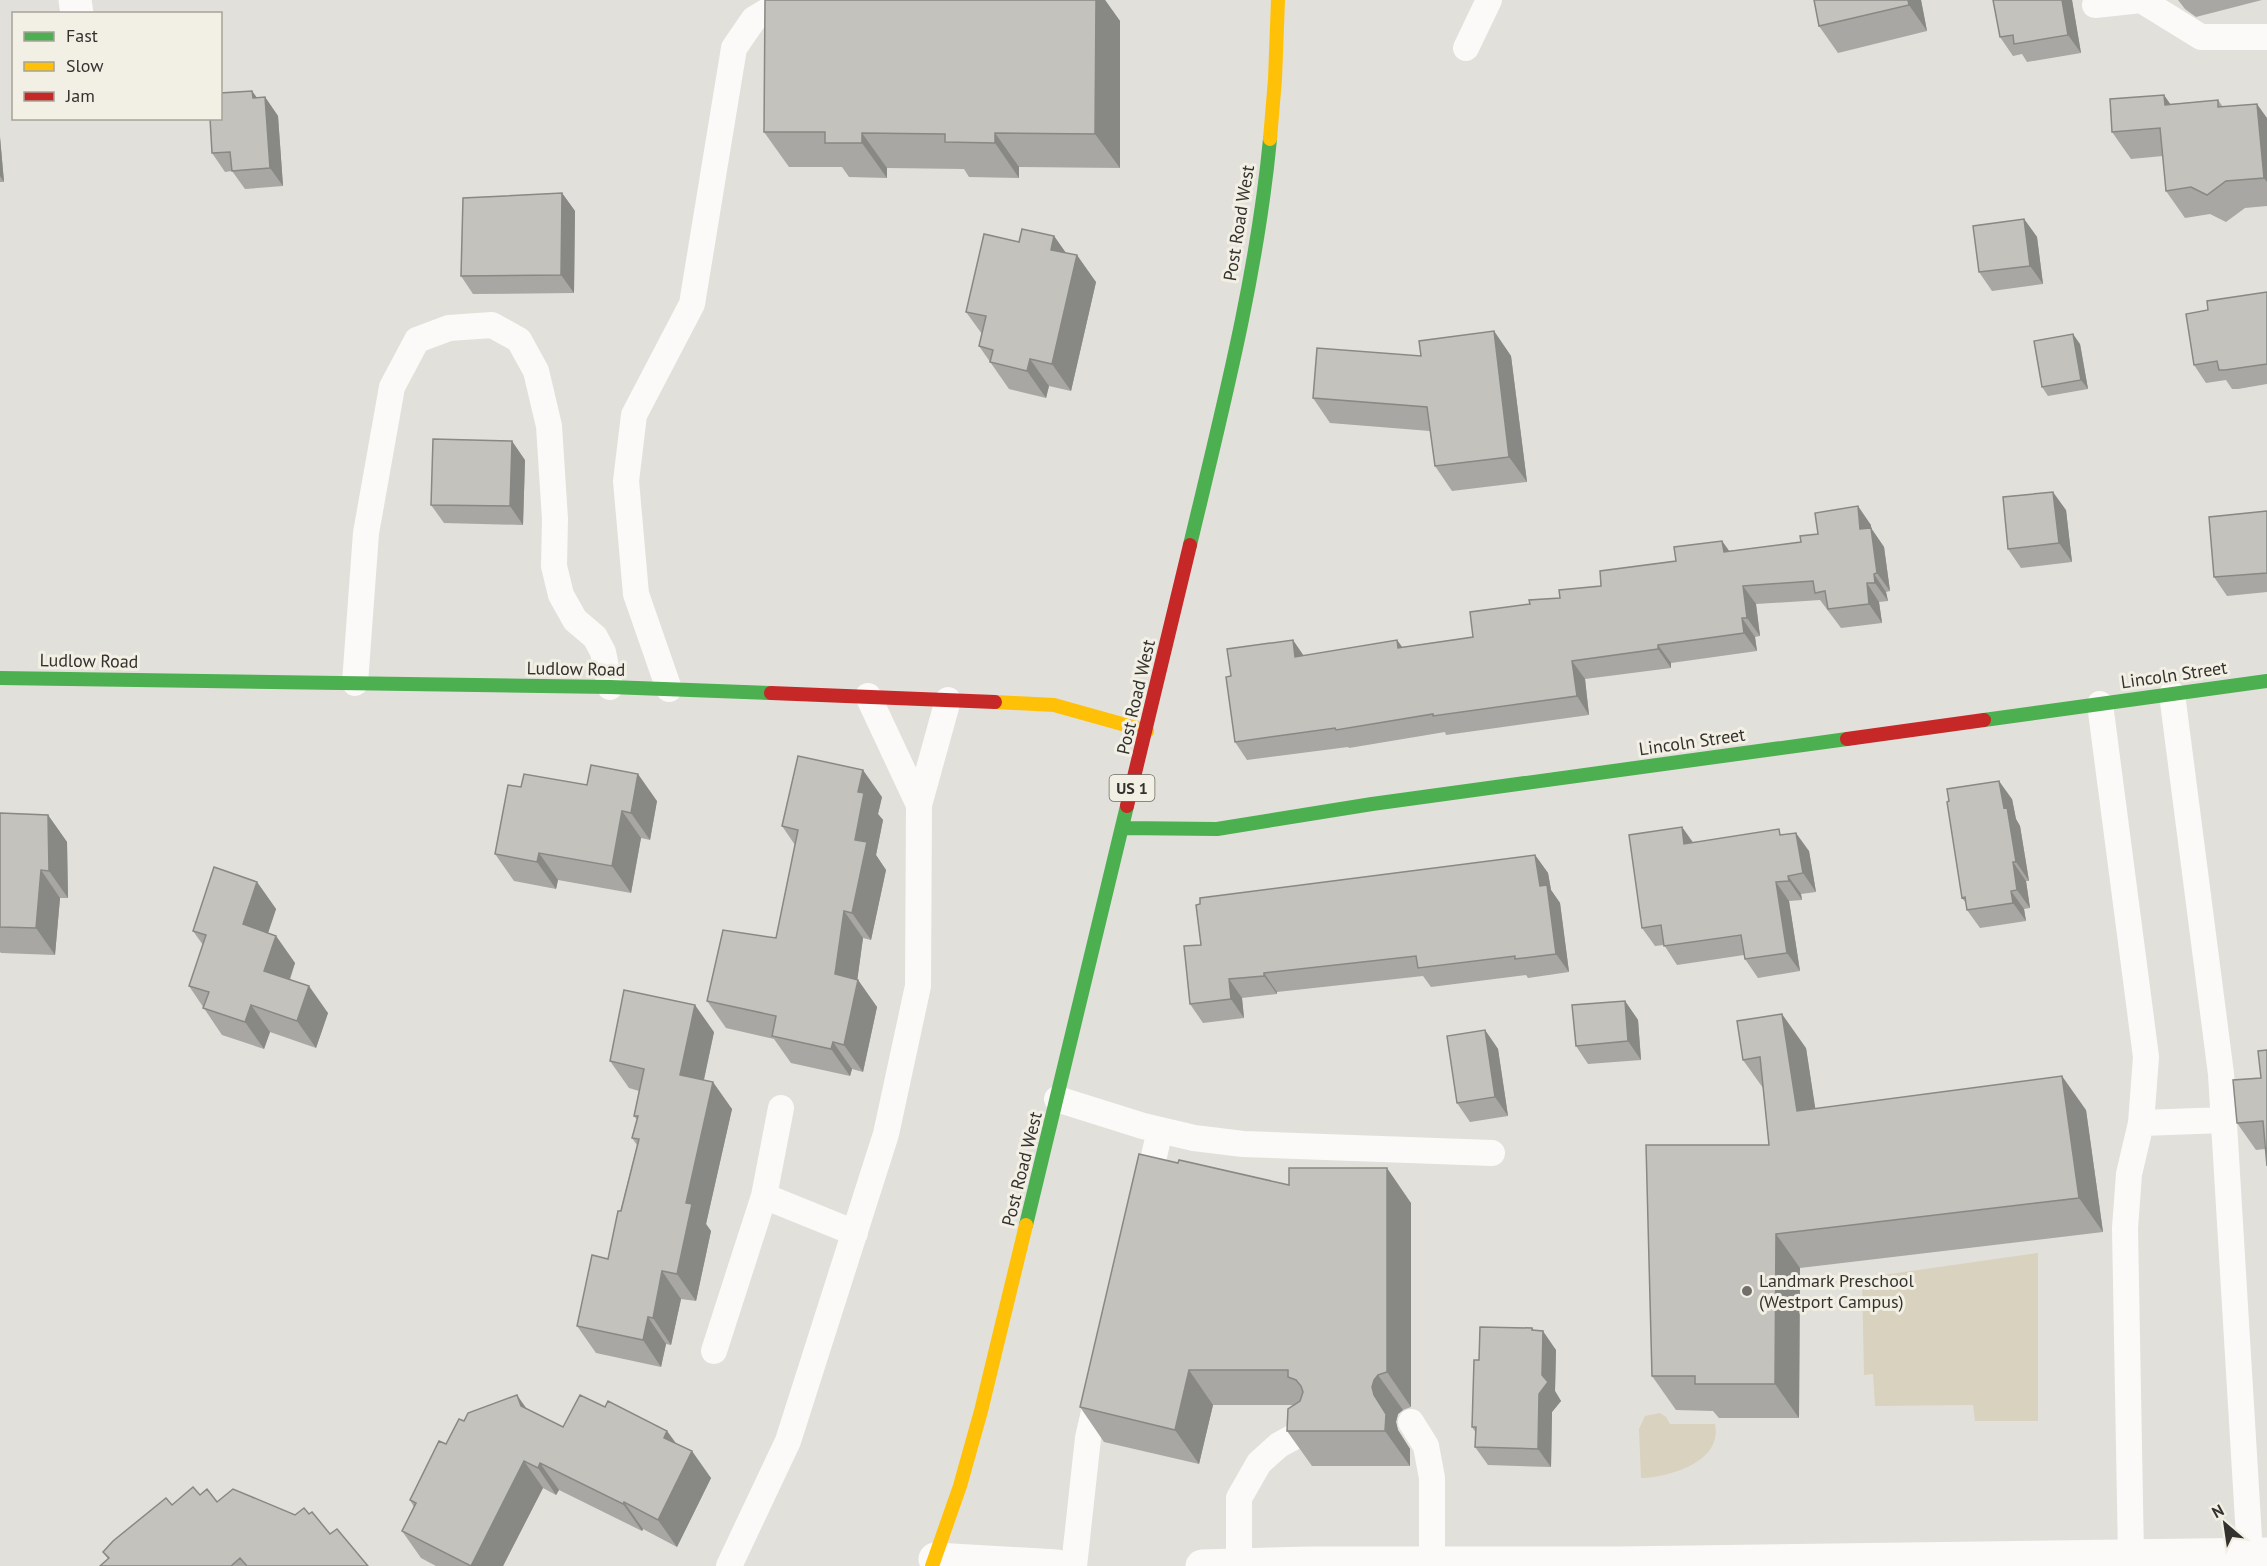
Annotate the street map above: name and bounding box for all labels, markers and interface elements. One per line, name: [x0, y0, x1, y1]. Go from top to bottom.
legend: [12, 12, 222, 120]
text: Fast: [66, 24, 98, 47]
text: Slow: [66, 54, 104, 77]
text: Jam: [65, 84, 95, 107]
street label: Post Road West: [1218, 163, 1259, 283]
street label: Post Road West: [1111, 637, 1160, 757]
street label: Ludlow Road: [39, 648, 139, 673]
street label: Ludlow Road: [526, 656, 626, 681]
street label: Lincoln Street: [2119, 656, 2229, 693]
street label: Lincoln Street: [1637, 723, 1747, 760]
road number: US 1: [1110, 775, 1154, 801]
street label: Post Road West: [996, 1109, 1047, 1228]
place label: Landmark Preschool (Westport Campus): [1759, 1269, 1914, 1313]
marker: Landmark Preschool (Westport Campus): [1740, 1284, 1754, 1298]
north arrow: [2195, 1494, 2255, 1554]
text: N: [2208, 1500, 2227, 1522]

